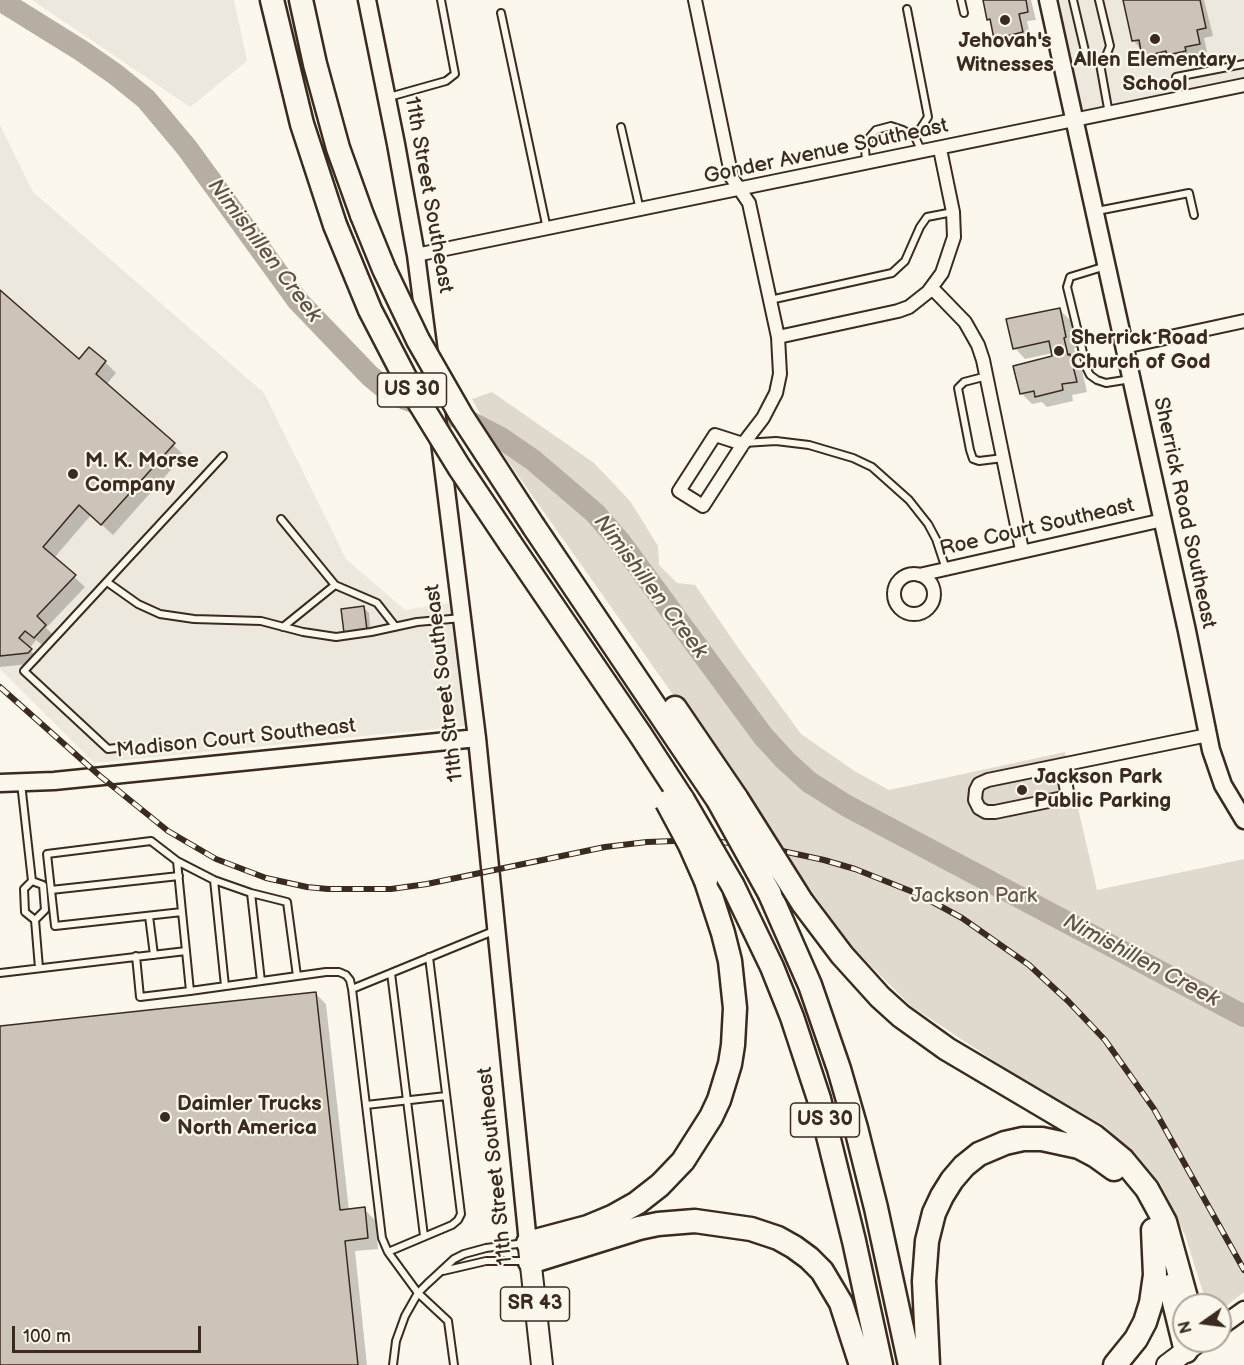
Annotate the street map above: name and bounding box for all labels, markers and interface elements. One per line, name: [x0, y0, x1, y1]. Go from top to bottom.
marker: Jehovah's Witnesses: [998, 13, 1012, 27]
place label: Jehovah's Witnesses: [956, 29, 1054, 79]
marker: Allen Elementary School: [1148, 32, 1162, 46]
place label: Allen Elementary School: [1074, 48, 1236, 98]
street label: 11th Street Southeast: [398, 95, 458, 295]
street label: Gonder Avenue Southeast: [702, 114, 950, 190]
water label: Nimishillen Creek: [201, 174, 327, 328]
place label: Sherrick Road Church of God: [1071, 326, 1210, 376]
marker: Sherrick Road Church of God: [1052, 344, 1066, 358]
road number: US 30: [378, 373, 446, 407]
street label: Sherrick Road Southeast: [1147, 395, 1221, 631]
place label: M. K. Morse Company: [85, 449, 199, 499]
marker: M. K. Morse Company: [66, 467, 80, 481]
street label: Roe Court Southeast: [937, 493, 1137, 563]
water label: Nimishillen Creek: [587, 510, 713, 664]
street label: 11th Street Southeast: [420, 583, 470, 783]
street label: Madison Court Southeast: [115, 714, 357, 764]
place label: Jackson Park Public Parking: [1034, 765, 1171, 815]
marker: Jackson Park Public Parking: [1015, 783, 1029, 797]
park label: Jackson Park: [911, 884, 1037, 910]
water label: Nimishillen Creek: [1058, 909, 1224, 1013]
street label: 11th Street Southeast: [473, 1066, 519, 1266]
place label: Daimler Trucks North America: [177, 1092, 322, 1142]
road number: US 30: [790, 1103, 860, 1137]
marker: Daimler Trucks North America: [158, 1110, 172, 1124]
road number: SR 43: [500, 1287, 570, 1321]
north arrow: [1172, 1293, 1232, 1353]
scale bar: [15, 1314, 204, 1352]
text: N: [1175, 1319, 1197, 1335]
text: 100 m: [23, 1326, 71, 1347]

